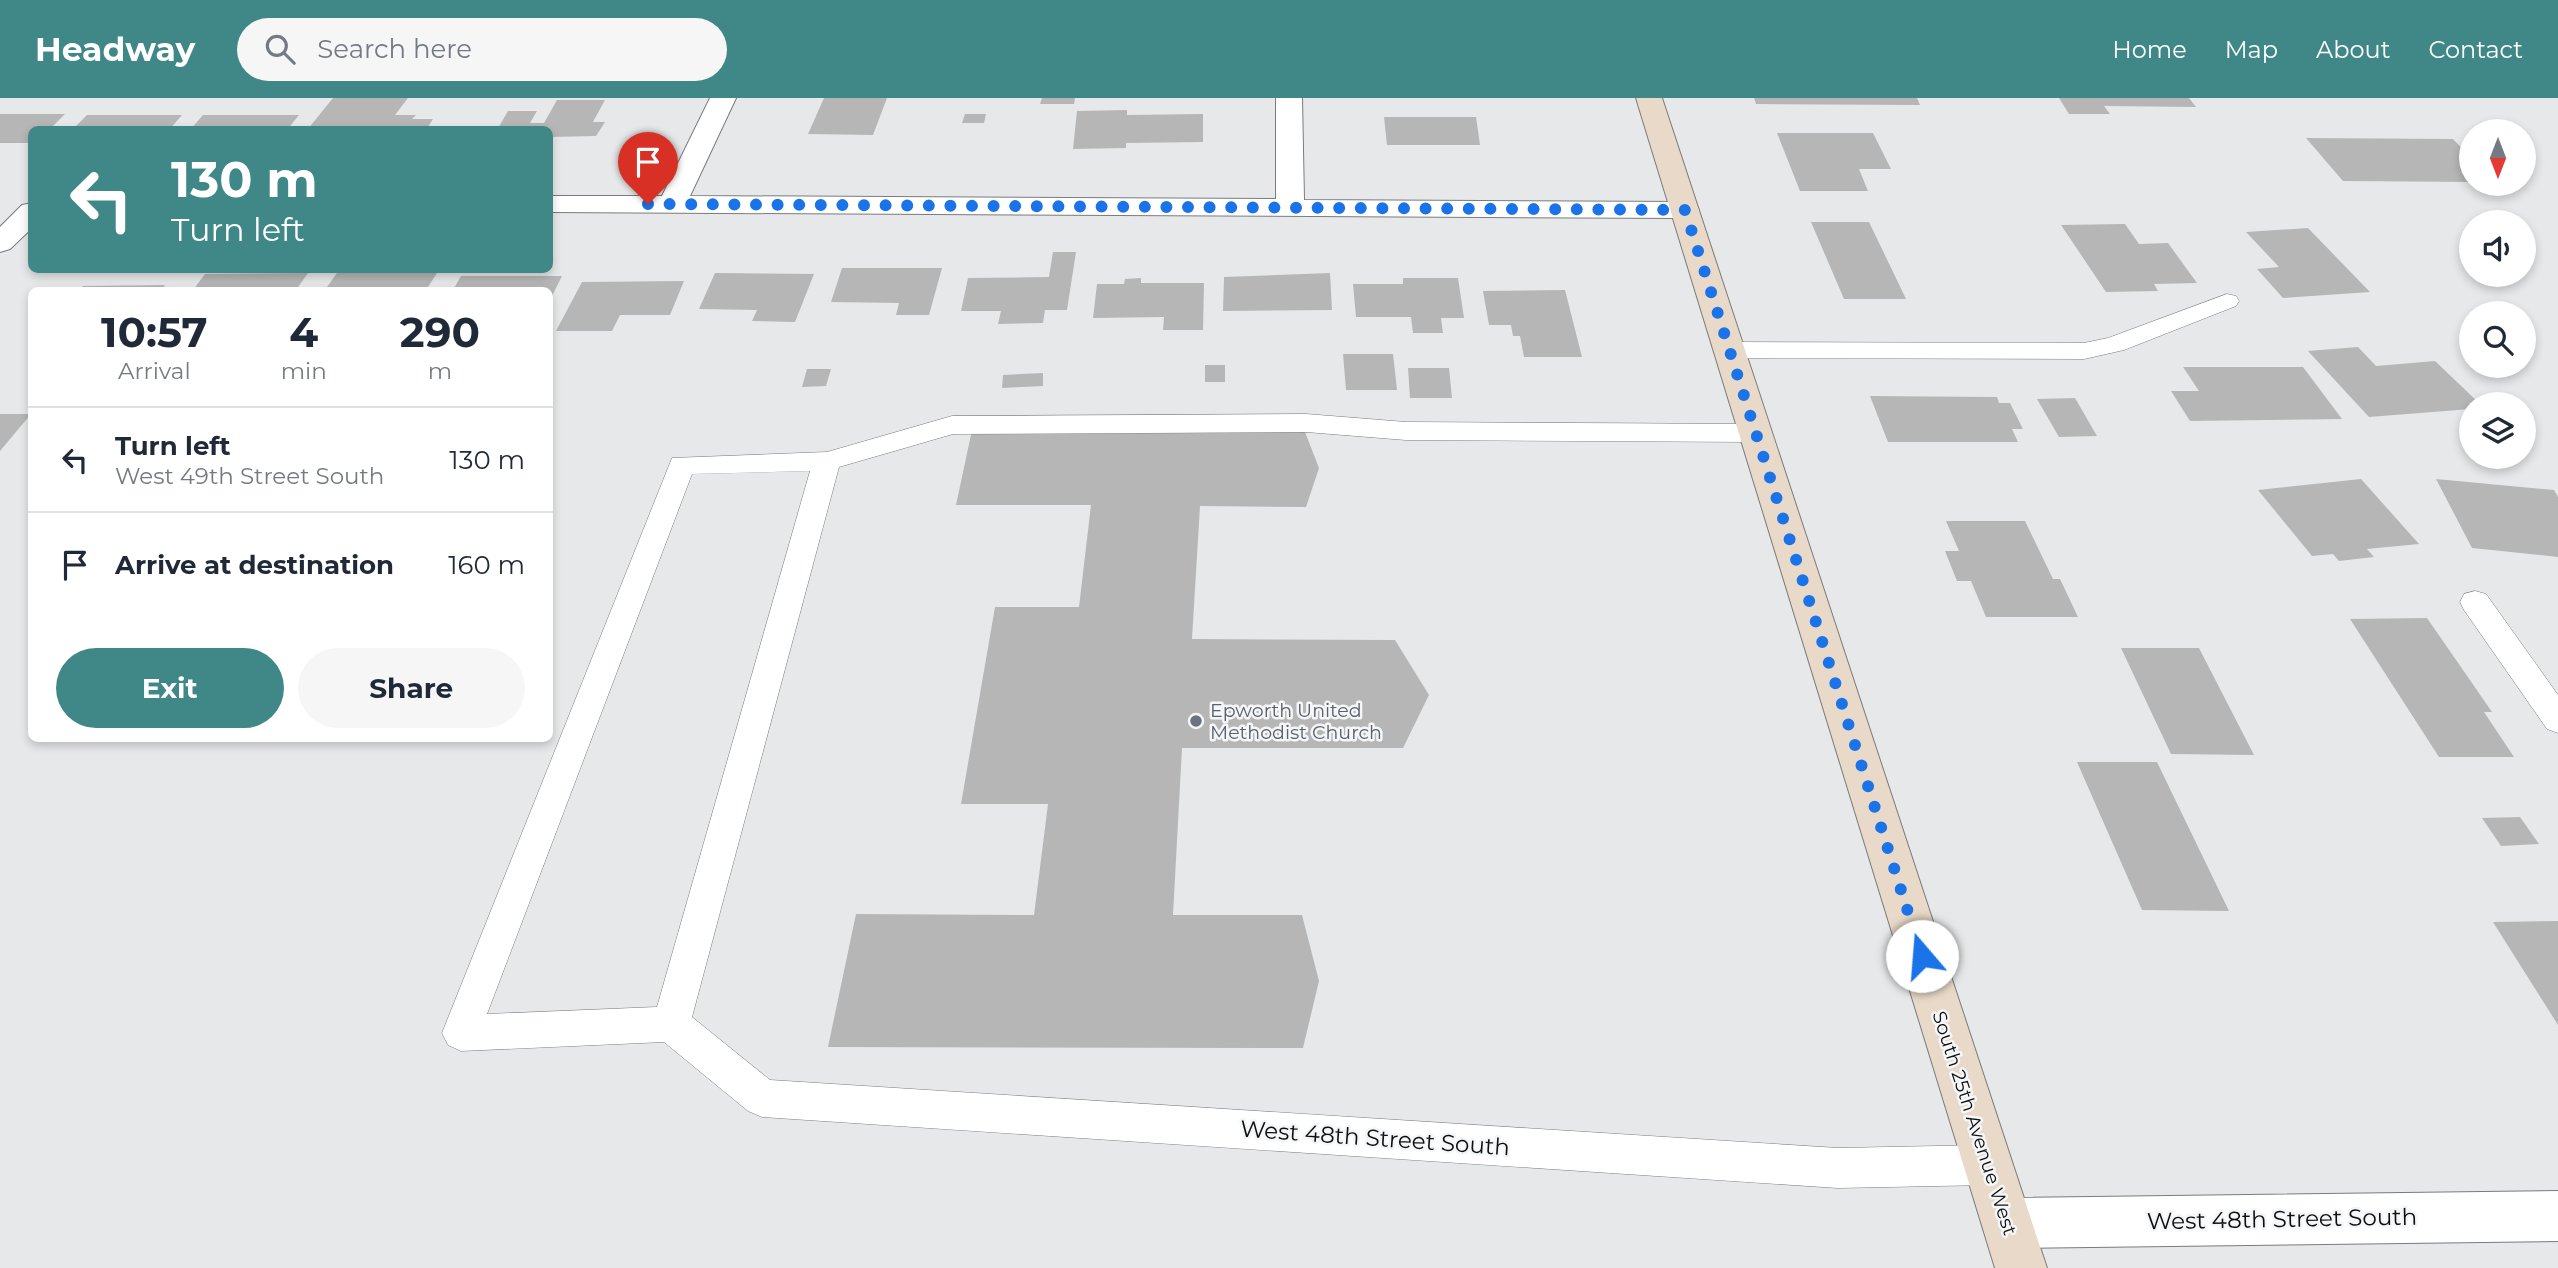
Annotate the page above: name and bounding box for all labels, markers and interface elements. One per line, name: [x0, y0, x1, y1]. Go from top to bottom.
search box: [237, 18, 727, 81]
text: Headway: [35, 29, 195, 69]
icon: search: [261, 30, 299, 68]
text: Search here: [317, 33, 472, 65]
text: Home: [2112, 35, 2187, 64]
text: Map: [2225, 35, 2278, 64]
text: About: [2316, 35, 2390, 64]
text: Contact: [2428, 35, 2523, 64]
north arrow: [2459, 119, 2536, 196]
map controls: [2459, 119, 2536, 469]
pin: [618, 132, 678, 204]
icon: arrive: [629, 143, 667, 181]
text: 130 m: [171, 150, 318, 209]
icon: left: [56, 154, 147, 245]
text: Turn left: [171, 210, 305, 249]
button: sound: [2459, 210, 2536, 287]
button: search: [2459, 301, 2536, 378]
text: 10:57: [101, 306, 208, 358]
text: 4: [289, 306, 318, 358]
text: 290: [400, 306, 480, 358]
text: Arrival: [118, 357, 191, 385]
text: min: [281, 357, 327, 385]
text: m: [428, 357, 452, 385]
button: layers: [2459, 392, 2536, 469]
text: Turn left: [115, 430, 231, 462]
icon: left: [56, 441, 94, 479]
text: 130 m: [449, 444, 525, 476]
text: West 49th Street South: [115, 462, 384, 490]
icon: arrive: [56, 546, 94, 584]
text: Arrive at destination: [115, 549, 394, 581]
text: 160 m: [448, 549, 525, 581]
button: Exit: [56, 648, 284, 728]
button: Share: [298, 648, 525, 728]
place label: Epworth United Methodist Church: [1210, 699, 1382, 744]
marker: Epworth United Methodist Church: [1188, 713, 1204, 729]
position arrow: [1885, 919, 1959, 993]
street label: South 25th Avenue West: [1927, 1008, 2022, 1238]
street label: West 48th Street South: [1239, 1115, 1511, 1161]
street label: West 48th Street South: [2147, 1203, 2417, 1235]

